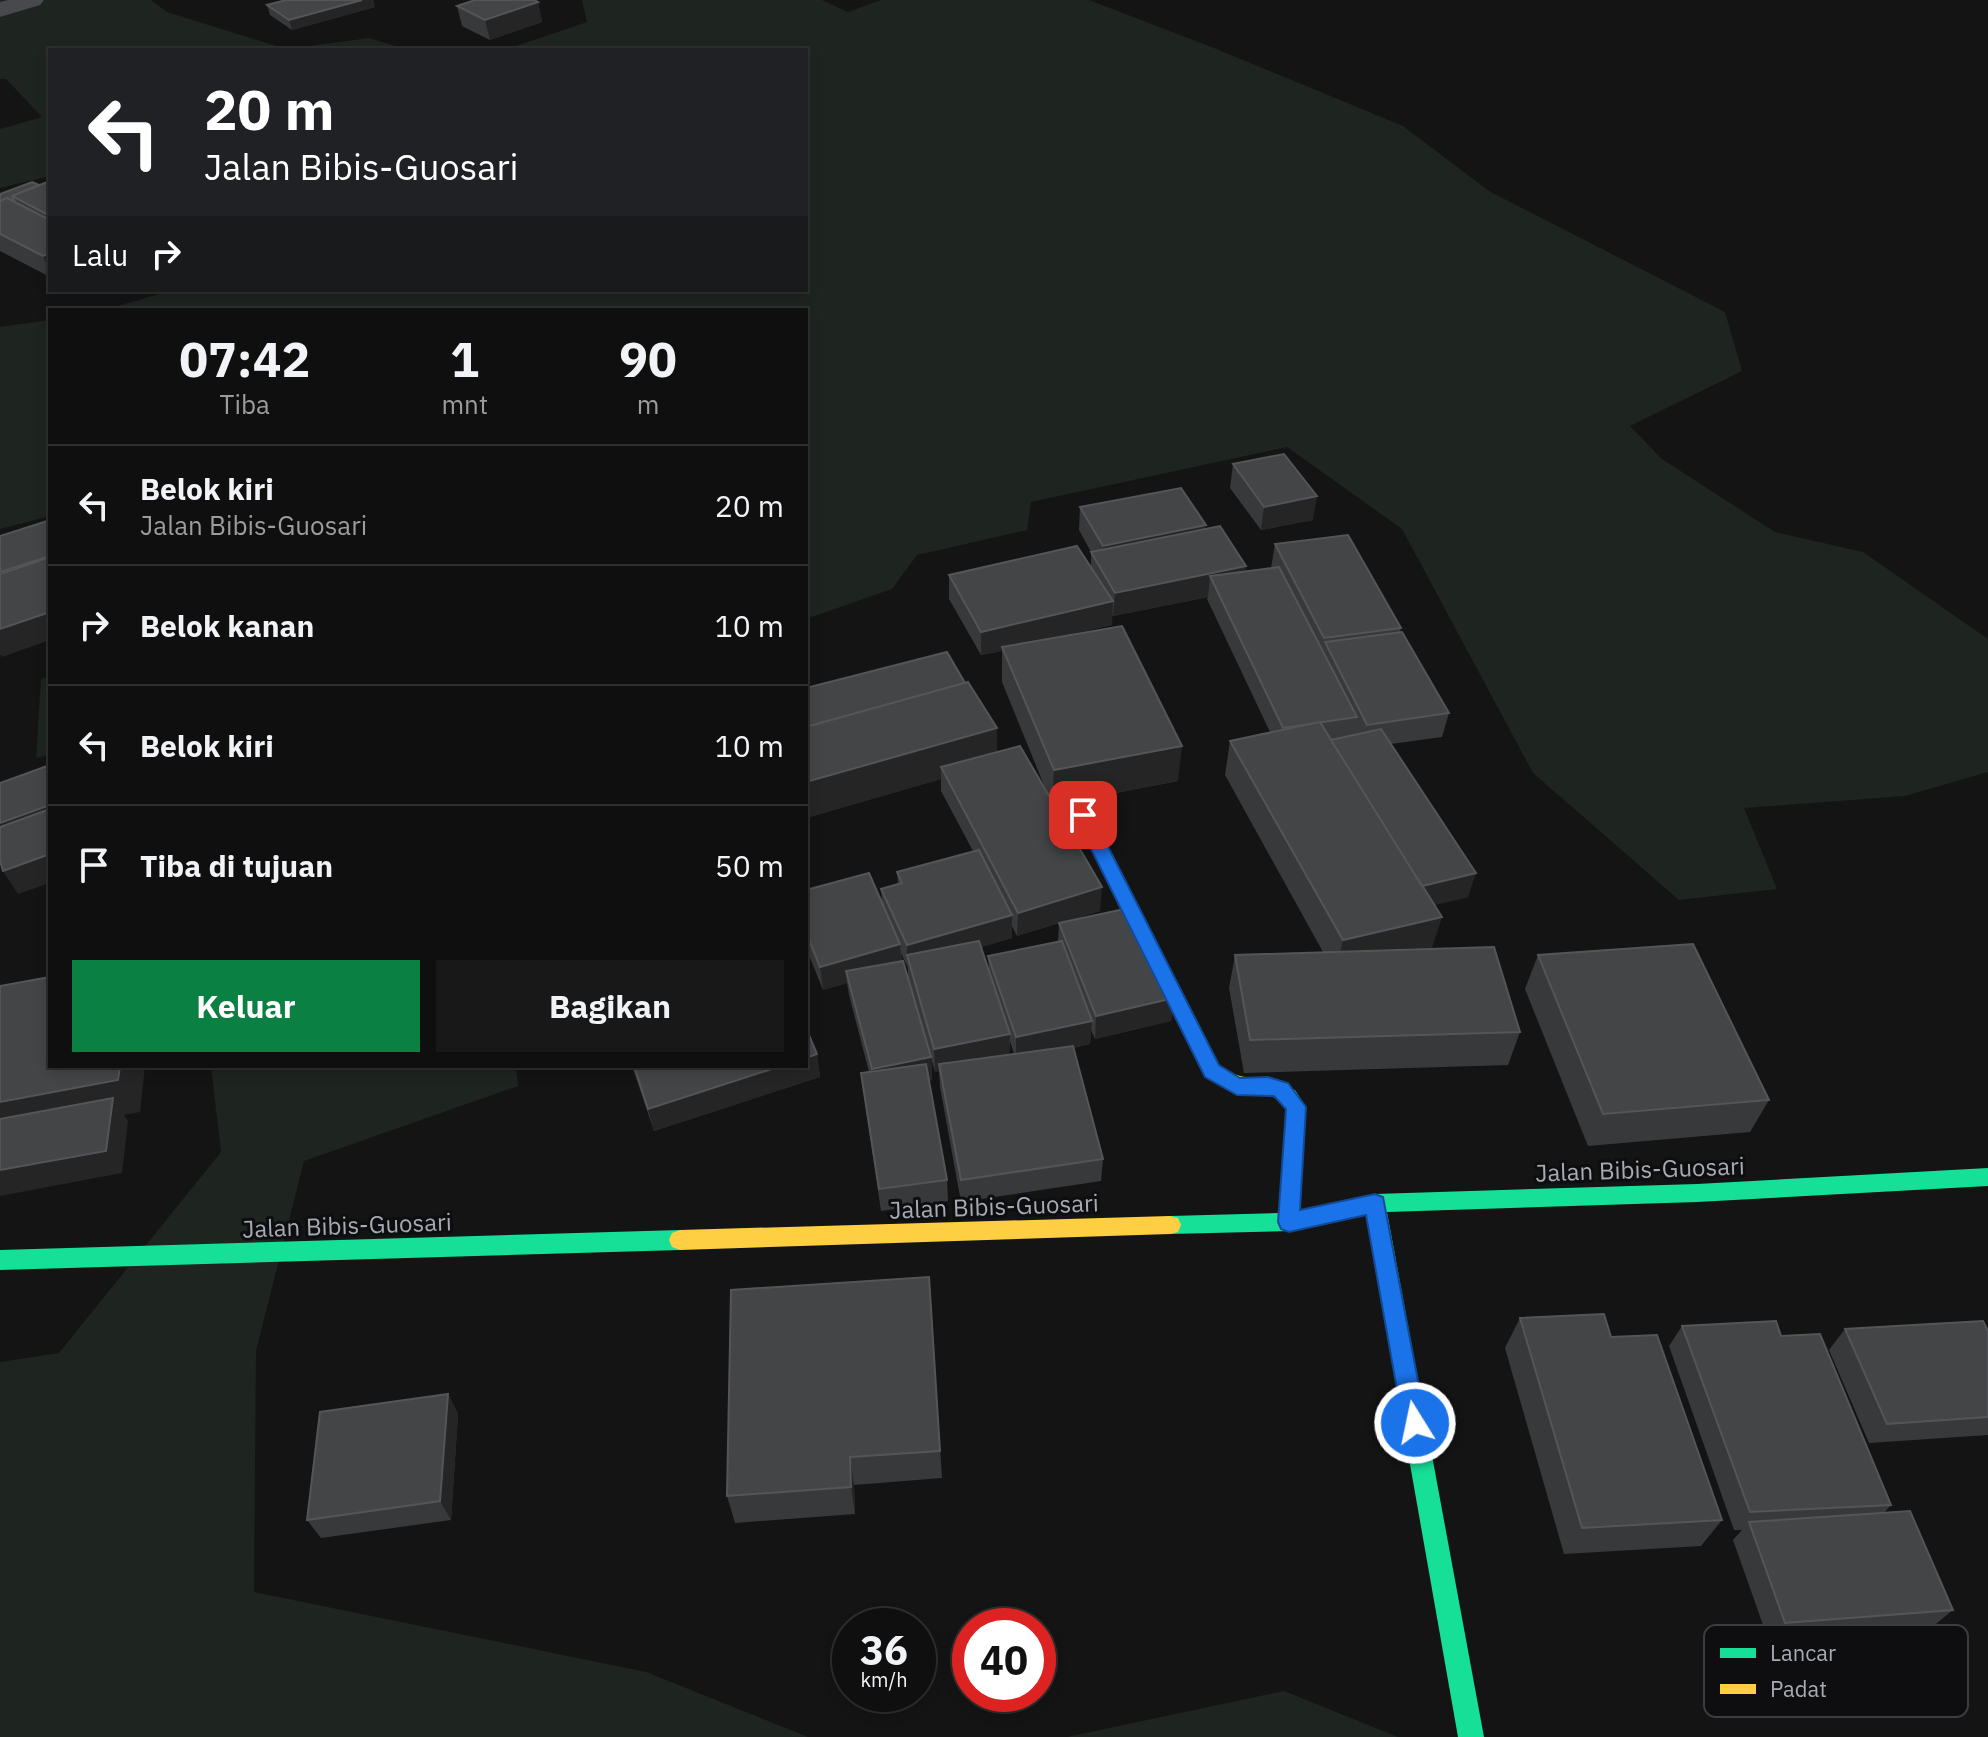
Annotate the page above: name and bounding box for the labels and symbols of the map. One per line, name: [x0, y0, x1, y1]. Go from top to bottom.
pin: [1049, 781, 1117, 849]
street label: Jalan Bibis-Guosari: [1535, 1149, 1745, 1189]
street label: Jalan Bibis-Guosari: [889, 1186, 1099, 1226]
street label: Jalan Bibis-Guosari: [242, 1205, 452, 1245]
position arrow: [1373, 1381, 1457, 1465]
speed limit sign: 40: [952, 1608, 1056, 1712]
legend: [1704, 1625, 1968, 1717]
text: Lancar: [1770, 1638, 1836, 1667]
text: Padat: [1770, 1674, 1827, 1703]

